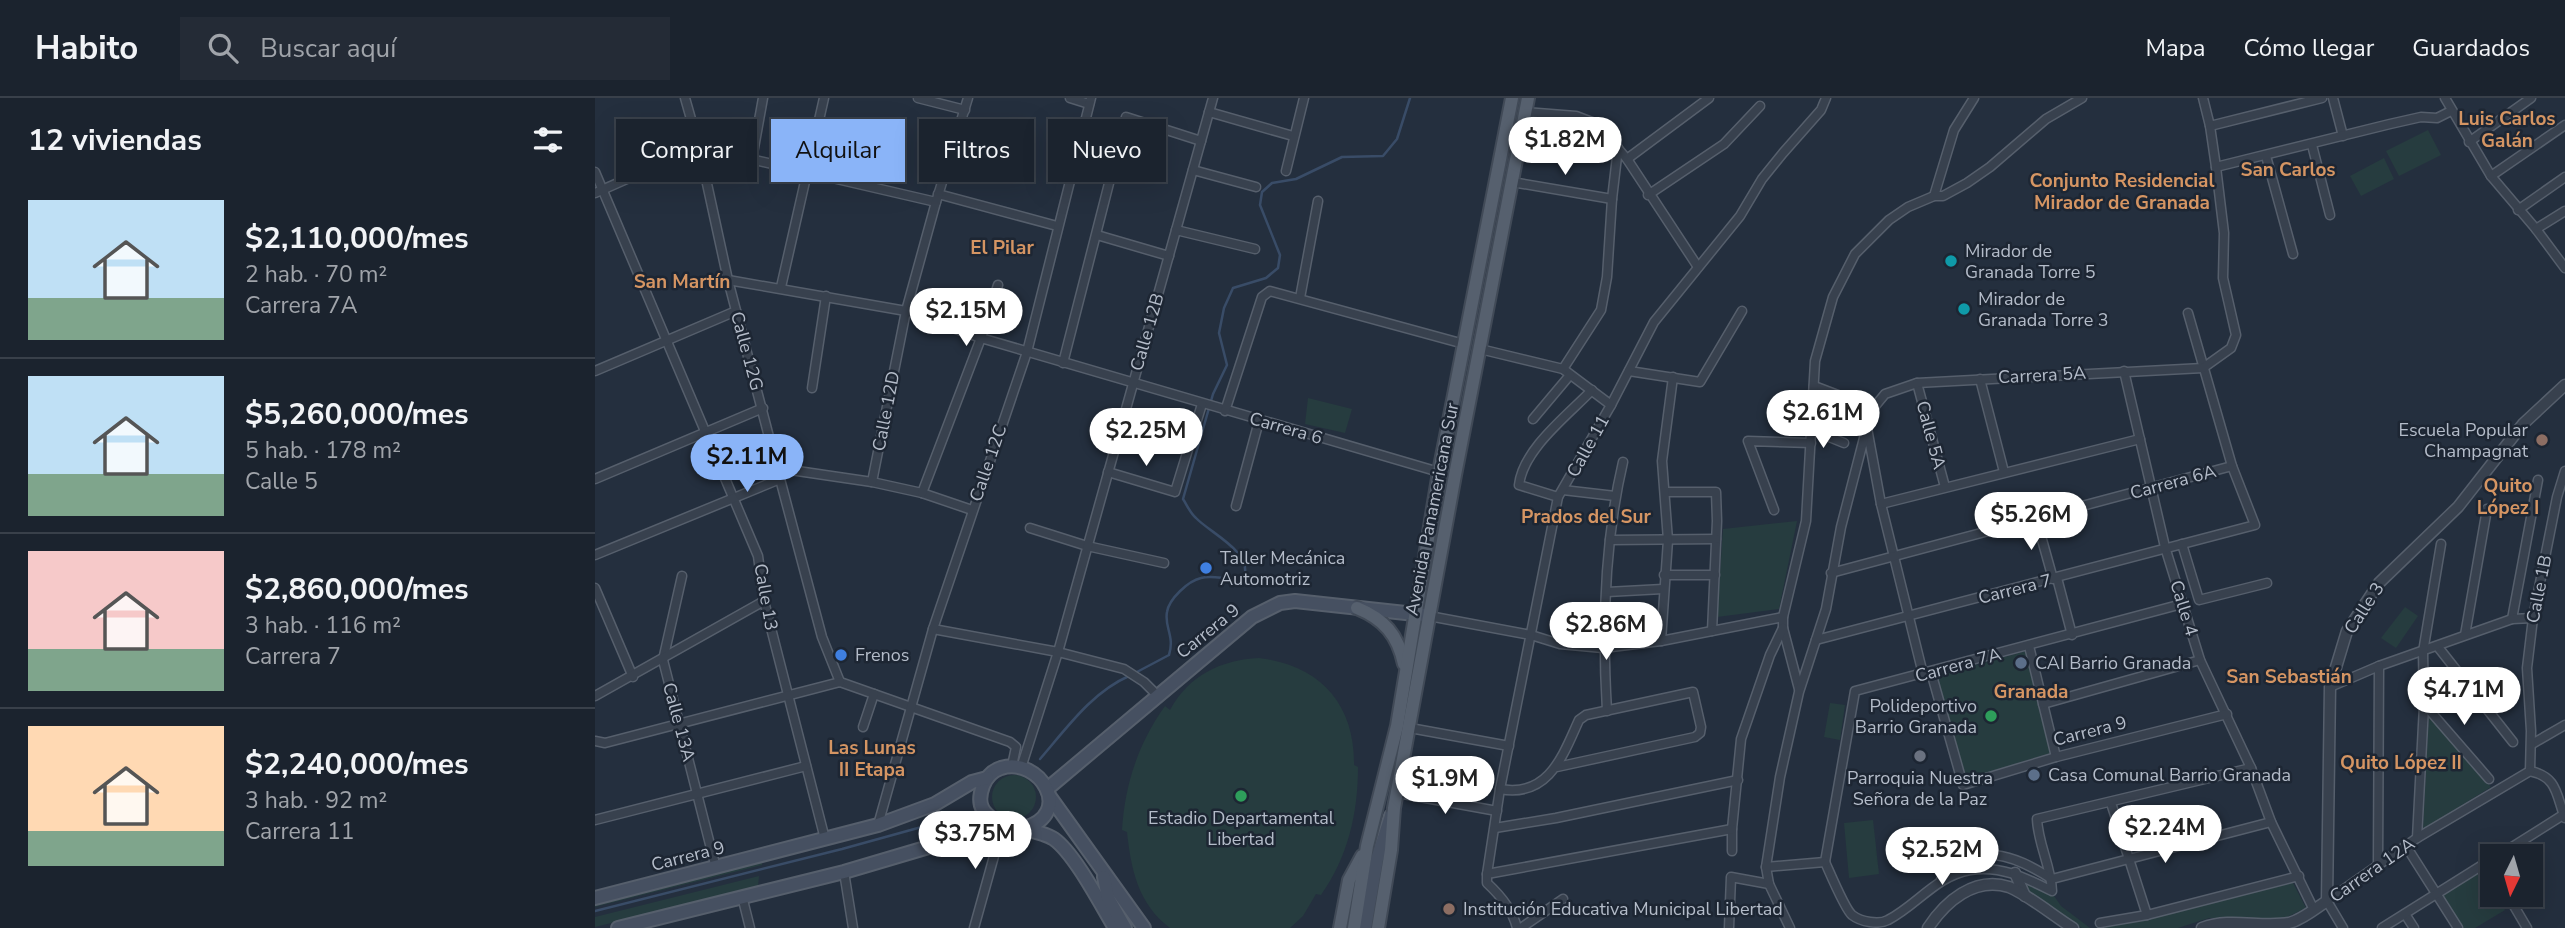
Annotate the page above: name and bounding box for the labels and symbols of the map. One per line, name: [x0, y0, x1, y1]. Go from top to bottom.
district label: Luis Carlos Galán: [2458, 106, 2556, 154]
pin: $1.82M: [1508, 118, 1622, 177]
district label: San Carlos: [2240, 157, 2336, 183]
district label: Conjunto Residencial Mirador de Granada: [2030, 168, 2214, 216]
district label: El Pilar: [970, 235, 1034, 261]
place label: Mirador de Granada Torre 5: [1965, 239, 2096, 284]
marker: Mirador de Granada Torre 5: [1943, 253, 1959, 269]
district label: San Martín: [634, 269, 730, 295]
place label: Mirador de Granada Torre 3: [1978, 287, 2109, 332]
pin: $2.15M: [909, 288, 1023, 348]
street label: Calle 12B: [1124, 290, 1170, 374]
marker: Mirador de Granada Torre 3: [1956, 301, 1972, 317]
street label: Calle 12G: [725, 309, 769, 393]
street label: Carrera 5A: [1997, 361, 2087, 389]
street label: Calle 12D: [866, 369, 906, 453]
pin: $2.61M: [1766, 390, 1880, 450]
street label: Calle 5A: [1910, 398, 1952, 472]
street label: Avenida Panamericana Sur: [1400, 400, 1465, 617]
street label: Carrera 6: [1247, 406, 1325, 450]
pin: $2.25M: [1089, 408, 1203, 468]
street label: Calle 11: [1561, 411, 1615, 481]
place label: Escuela Popular Champagnat: [2399, 418, 2529, 463]
street label: Calle 12C: [964, 421, 1012, 505]
marker: Escuela Popular Champagnat: [2534, 432, 2550, 448]
pin: $2.11M: [690, 434, 804, 494]
street label: Carrera 6A: [2127, 459, 2219, 505]
district label: Quito López I: [2477, 473, 2539, 521]
pin: $5.26M: [1974, 492, 2088, 552]
district label: Prados del Sur: [1521, 504, 1652, 530]
place label: Taller Mecánica Automotriz: [1220, 546, 1345, 591]
street label: Calle 1B: [2521, 553, 2557, 625]
marker: Taller Mecánica Automotriz: [1198, 560, 1214, 576]
street label: Calle 13: [748, 562, 784, 632]
street label: Carrera 7: [1976, 568, 2054, 610]
street label: Calle 4: [2164, 577, 2204, 639]
street label: Calle 3: [2338, 578, 2390, 638]
street label: Carrera 9: [1171, 598, 1245, 664]
pin: $2.86M: [1549, 602, 1663, 662]
street label: Carrera 7A: [1912, 642, 2004, 688]
place label: Frenos: [855, 643, 909, 667]
marker: Frenos: [833, 647, 849, 663]
place label: CAI Barrio Granada: [2035, 651, 2191, 675]
marker: CAI Barrio Granada: [2013, 655, 2029, 671]
district label: San Sebastián: [2226, 664, 2352, 690]
pin: $4.71M: [2407, 668, 2521, 727]
district label: Granada: [1993, 679, 2069, 705]
street label: Calle 13A: [657, 680, 701, 764]
place label: Polideportivo Barrio Granada: [1855, 694, 1977, 739]
marker: Polideportivo Barrio Granada: [1983, 708, 1999, 724]
street label: Carrera 9: [2051, 710, 2129, 752]
district label: Las Lunas II Etapa: [828, 735, 916, 783]
marker: Parroquia Nuestra Señora de la Paz: [1912, 748, 1928, 764]
district label: Quito López II: [2340, 750, 2462, 776]
pin: $1.9M: [1396, 756, 1494, 816]
place label: Casa Comunal Barrio Granada: [2048, 763, 2291, 787]
place label: Parroquia Nuestra Señora de la Paz: [1847, 766, 1993, 811]
marker: Casa Comunal Barrio Granada: [2026, 767, 2042, 783]
marker: Estadio Departamental Libertad: [1233, 788, 1249, 804]
place label: Estadio Departamental Libertad: [1148, 806, 1335, 851]
pin: $2.24M: [2108, 806, 2222, 865]
pin: $3.75M: [918, 812, 1032, 871]
pin: $2.52M: [1885, 828, 1999, 887]
street label: Carrera 12A: [2325, 832, 2419, 908]
street label: Carrera 9: [649, 835, 727, 877]
north arrow: [2480, 844, 2543, 906]
place label: Institución Educativa Municipal Libertad: [1463, 897, 1783, 921]
marker: Institución Educativa Municipal Libertad: [1441, 901, 1457, 917]

